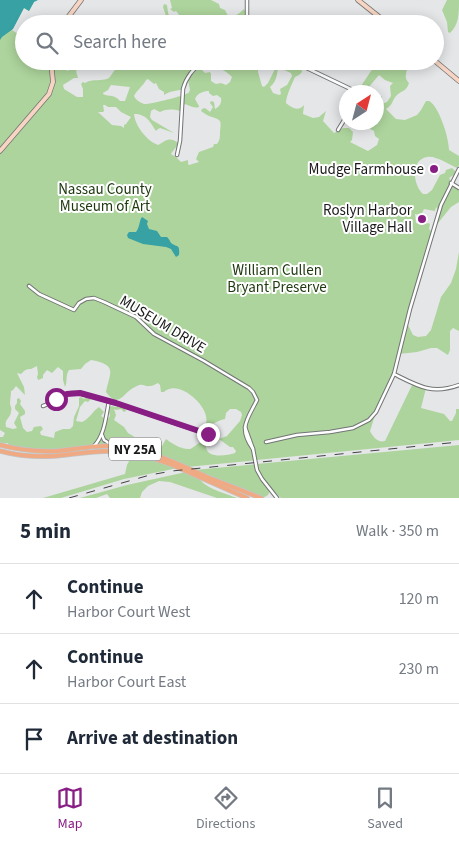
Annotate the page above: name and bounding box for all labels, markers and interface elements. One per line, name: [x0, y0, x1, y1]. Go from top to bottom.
search box: [15, 15, 444, 70]
icon: search: [33, 29, 61, 57]
text: Search here: [73, 29, 167, 56]
north arrow: [339, 85, 384, 130]
place label: Mudge Farmhouse: [309, 159, 424, 180]
marker: Mudge Farmhouse: [428, 163, 440, 175]
park label: Nassau County Museum of Art: [58, 179, 152, 217]
place label: Roslyn Harbor Village Hall: [323, 200, 413, 238]
marker: Roslyn Harbor Village Hall: [416, 213, 428, 225]
park label: William Cullen Bryant Preserve: [227, 260, 327, 298]
street label: MUSEUM DRIVE: [116, 290, 210, 359]
route start: [45, 388, 68, 411]
route end: [197, 423, 220, 446]
road number: NY 25A: [109, 438, 161, 460]
text: 5 min: [20, 516, 71, 546]
text: Walk · 350 m: [356, 520, 439, 542]
text: Continue: [67, 574, 144, 601]
icon: ahead: [20, 585, 48, 613]
text: 120 m: [399, 588, 439, 610]
text: Harbor Court West: [67, 601, 190, 623]
text: Continue: [67, 644, 144, 671]
icon: ahead: [20, 655, 48, 683]
text: 230 m: [399, 658, 439, 680]
text: Harbor Court East: [67, 671, 186, 693]
icon: arrive: [20, 725, 48, 753]
text: Arrive at destination: [67, 725, 238, 752]
tab: Map: [56, 784, 84, 834]
tab: Directions: [196, 784, 255, 834]
tab: Saved: [367, 784, 403, 834]

